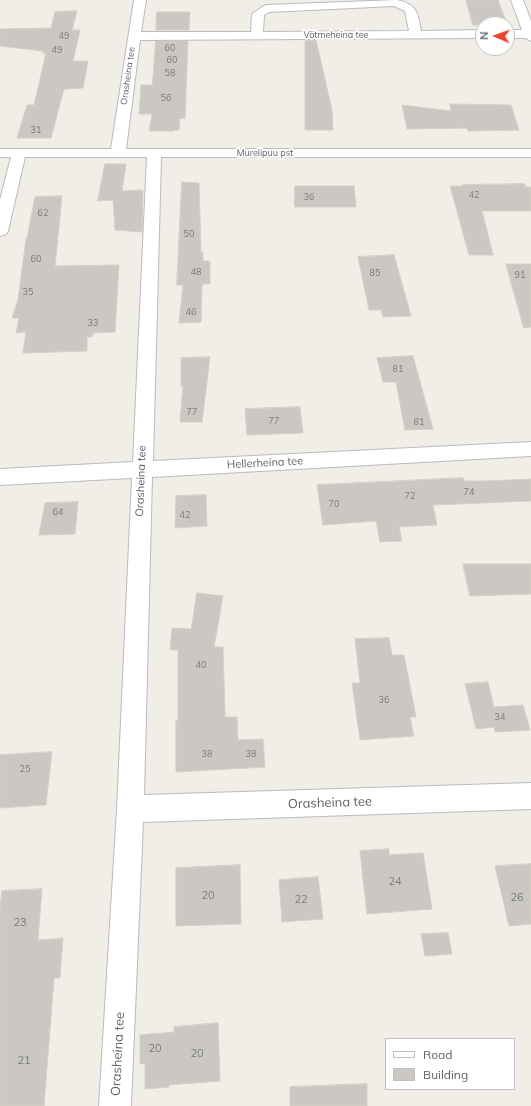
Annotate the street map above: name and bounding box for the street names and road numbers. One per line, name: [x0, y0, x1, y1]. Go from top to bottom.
street label: Võtmeheina tee: [303, 30, 369, 40]
street label: Orasheina tee: [119, 46, 137, 106]
street label: Murelipuu pst: [237, 148, 293, 158]
street label: Orasheina tee: [133, 445, 149, 517]
street label: Hellerheina tee: [227, 454, 303, 472]
street label: Orasheina tee: [288, 794, 372, 812]
street label: Orasheina tee: [108, 1012, 128, 1096]

